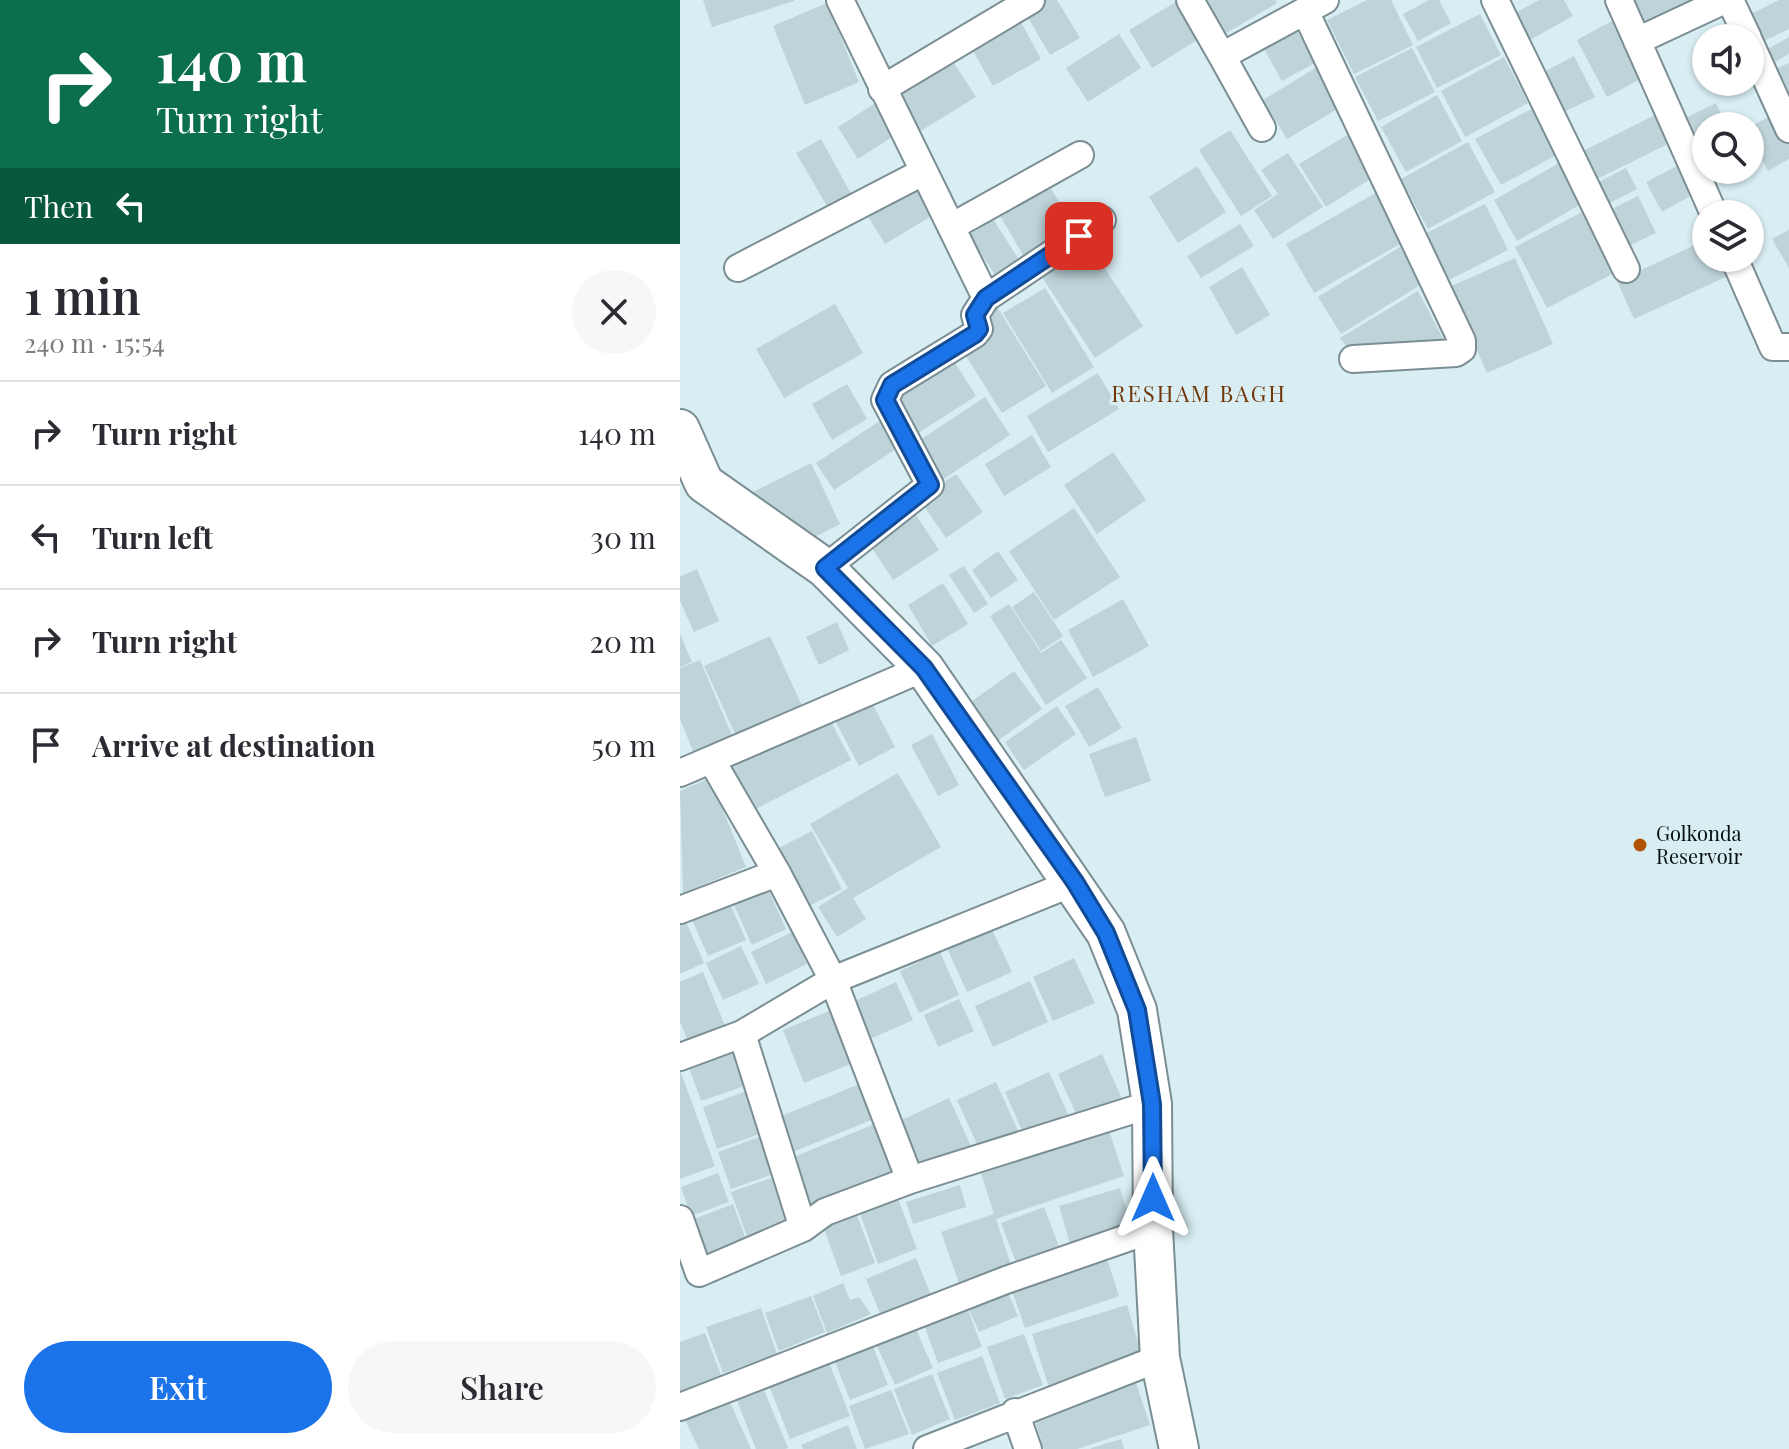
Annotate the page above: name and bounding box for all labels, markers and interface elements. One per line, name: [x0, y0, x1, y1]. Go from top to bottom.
text: 140 m: [156, 22, 307, 97]
map controls: [1692, 24, 1764, 272]
button: sound: [1692, 24, 1764, 96]
icon: right: [24, 32, 128, 136]
text: Turn right: [156, 94, 323, 142]
button: search: [1692, 112, 1764, 184]
icon: left: [109, 184, 153, 228]
text: Then: [24, 186, 93, 226]
button: layers: [1692, 200, 1764, 272]
pin: [1045, 202, 1113, 270]
icon: arrive: [1057, 214, 1101, 258]
text: 1 min: [24, 263, 141, 327]
button: close: [572, 270, 656, 354]
text: 240 m · 15:54: [24, 325, 165, 360]
district label: RESHAM BAGH: [1111, 378, 1287, 408]
icon: right: [24, 411, 68, 455]
text: Turn right: [92, 413, 237, 453]
text: 140 m: [578, 413, 656, 453]
icon: left: [24, 515, 68, 559]
text: Turn left: [92, 517, 213, 557]
text: 30 m: [590, 517, 656, 557]
icon: right: [24, 619, 68, 663]
text: Turn right: [92, 621, 237, 661]
text: 20 m: [590, 621, 656, 661]
icon: arrive: [24, 723, 68, 767]
text: Arrive at destination: [92, 725, 375, 765]
text: 50 m: [591, 725, 656, 765]
place label: Golkonda Reservoir: [1656, 819, 1742, 869]
marker: Golkonda Reservoir: [1631, 836, 1649, 854]
position arrow: [1111, 1156, 1195, 1240]
button: Exit: [24, 1341, 332, 1433]
button: Share: [348, 1341, 656, 1433]

